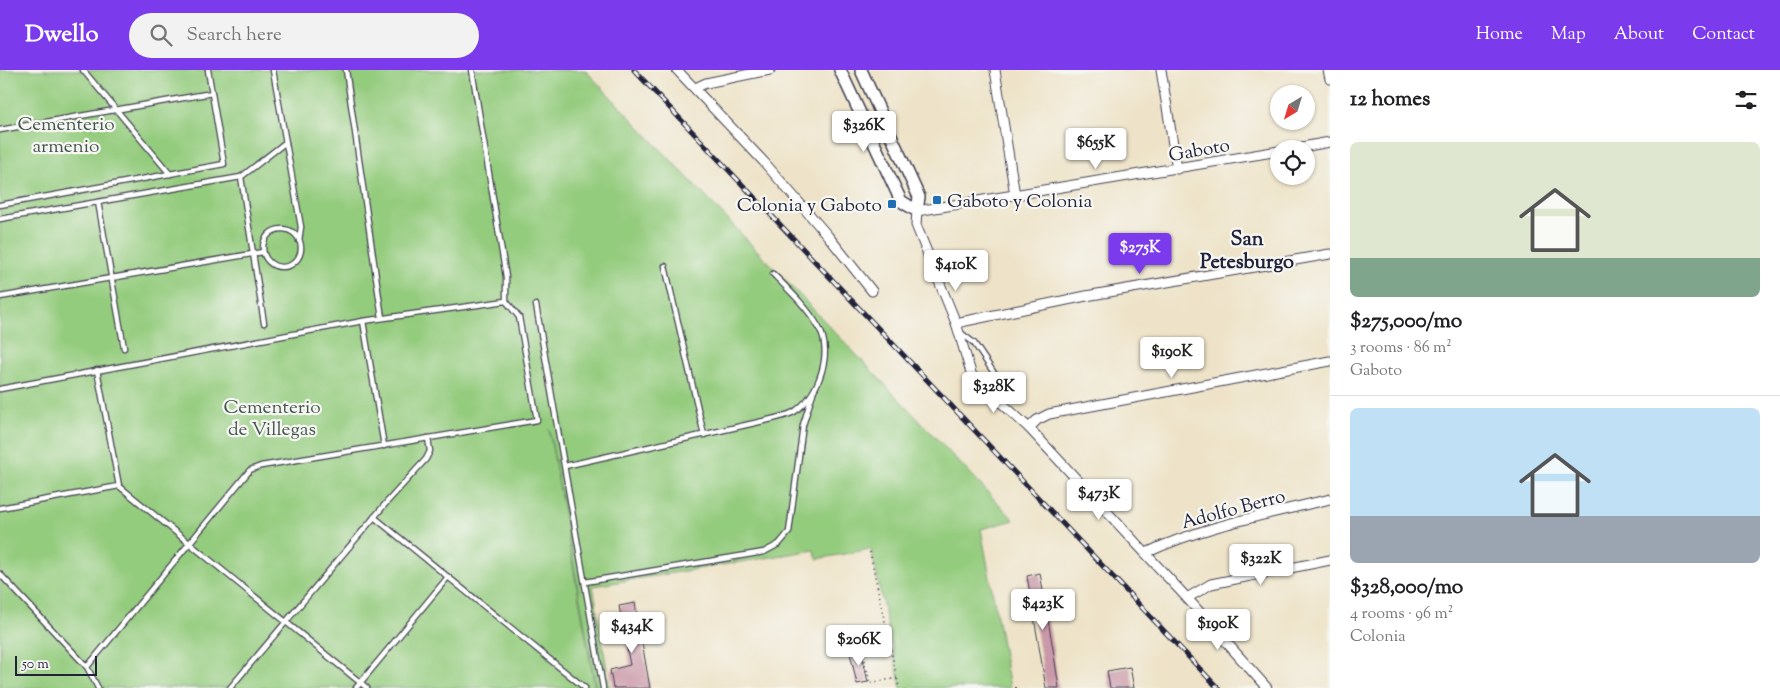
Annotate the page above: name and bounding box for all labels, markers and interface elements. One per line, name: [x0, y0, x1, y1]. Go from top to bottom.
search box: [129, 13, 479, 58]
text: Dwello: [25, 18, 99, 52]
icon: search: [147, 21, 175, 49]
text: Search here: [187, 22, 282, 49]
text: Home: [1476, 22, 1523, 48]
text: Map: [1551, 22, 1586, 48]
text: About: [1614, 22, 1664, 48]
text: Contact: [1692, 22, 1755, 48]
north arrow: [1270, 85, 1315, 130]
map controls: [1270, 85, 1315, 185]
text: 12 homes: [1350, 85, 1430, 115]
icon: filters: [1732, 86, 1760, 114]
pin: $326K: [829, 111, 899, 153]
park label: Cementerio armenio: [17, 112, 115, 161]
text: $326K: [843, 115, 885, 138]
pin: $655K: [1061, 128, 1131, 170]
text: $655K: [1076, 132, 1116, 155]
street label: Gaboto: [1167, 133, 1232, 170]
button: locate: [1270, 140, 1315, 185]
icon: home: [1510, 175, 1600, 265]
place label: Gaboto y Colonia: [947, 189, 1092, 216]
place label: Colonia y Gaboto: [737, 193, 882, 220]
marker: Gaboto y Colonia: [931, 194, 943, 206]
marker: Colonia y Gaboto: [886, 198, 898, 210]
district label: San Petesburgo: [1200, 226, 1294, 278]
pin: $275K: [1105, 232, 1175, 275]
text: $275K: [1119, 237, 1161, 260]
pin: $410K: [921, 250, 991, 292]
text: $410K: [935, 254, 977, 277]
text: $275,000/mo: [1350, 307, 1462, 337]
pin: $190K: [1137, 336, 1207, 379]
text: 3 rooms · 86 m²: [1350, 337, 1452, 360]
text: $190K: [1151, 341, 1193, 364]
text: Gaboto: [1350, 360, 1402, 383]
pin: $328K: [959, 372, 1029, 414]
text: $328K: [973, 376, 1015, 399]
park label: Cementerio de Villegas: [223, 395, 321, 444]
icon: home: [1510, 440, 1600, 530]
pin: $473K: [1064, 478, 1134, 521]
text: $473K: [1078, 483, 1120, 506]
street label: Adolfo Berro: [1179, 484, 1289, 537]
pin: $322K: [1226, 544, 1296, 586]
text: $322K: [1240, 548, 1282, 571]
text: $328,000/mo: [1350, 573, 1463, 603]
pin: $423K: [1008, 588, 1078, 631]
text: $423K: [1022, 593, 1064, 616]
text: 4 rooms · 96 m²: [1350, 603, 1453, 626]
pin: $190K: [1183, 608, 1253, 651]
pin: $434K: [597, 612, 667, 654]
text: $190K: [1197, 613, 1239, 636]
text: $434K: [611, 616, 653, 639]
pin: $206K: [824, 624, 894, 667]
text: Colonia: [1350, 626, 1406, 649]
text: $206K: [837, 629, 881, 652]
scale bar: [15, 653, 98, 676]
text: 50 m: [22, 655, 49, 675]

